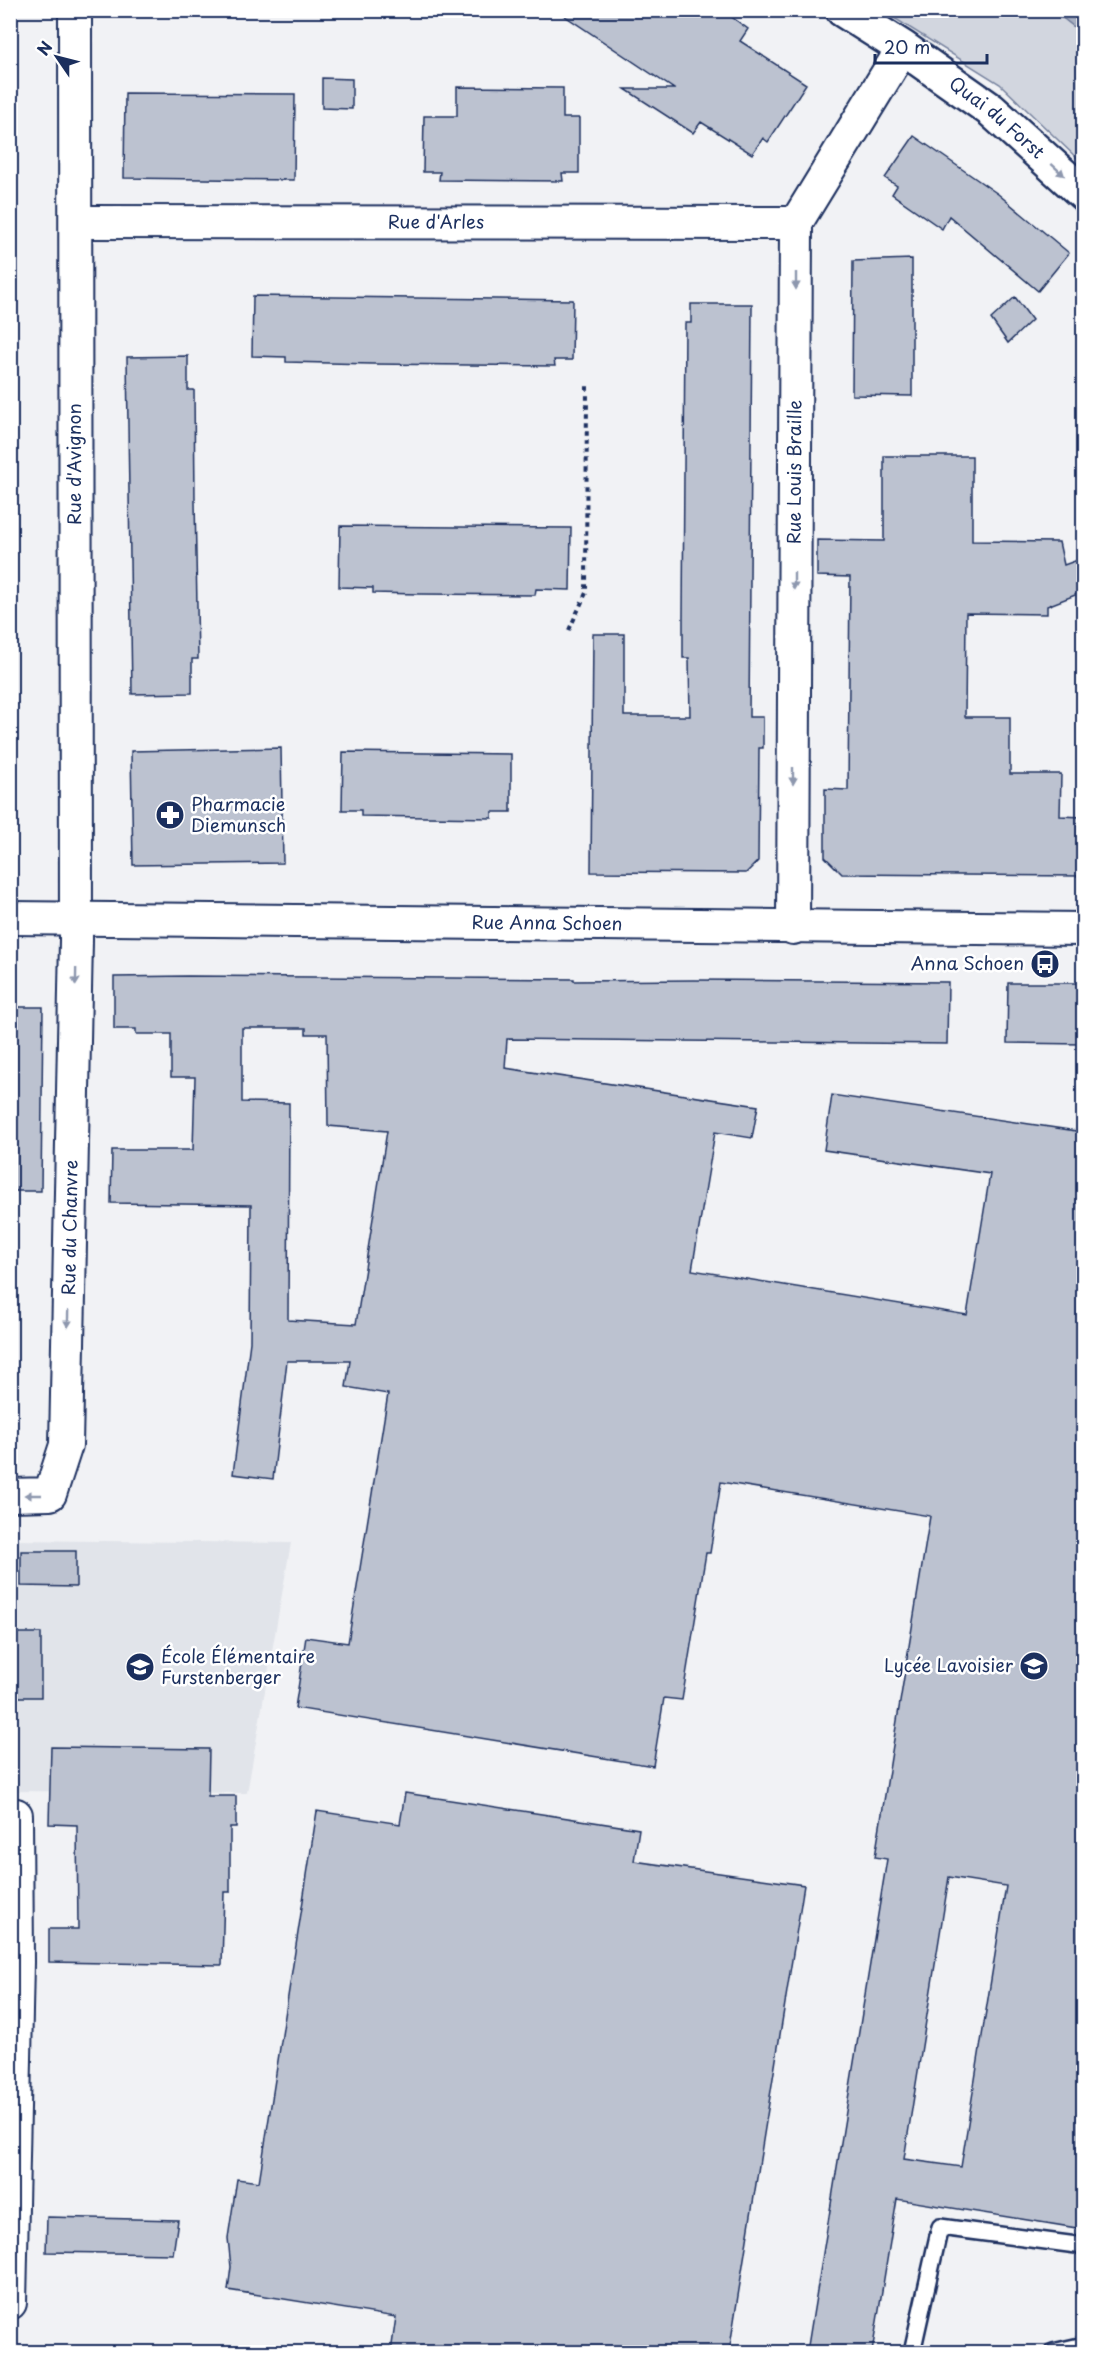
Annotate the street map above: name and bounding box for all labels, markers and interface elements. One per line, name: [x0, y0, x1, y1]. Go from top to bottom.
north arrow: [27, 27, 87, 87]
scale bar: [875, 27, 988, 65]
text: 20 m: [884, 33, 930, 60]
text: N: [30, 36, 57, 60]
street label: Quai du Forst: [944, 69, 1051, 164]
one-way arrow: [1050, 163, 1065, 177]
street label: Rue d'Arles: [388, 207, 484, 235]
one-way arrow: [791, 272, 801, 291]
street label: Rue Louis Braille: [780, 400, 807, 544]
street label: Rue d'Avignon: [60, 403, 87, 525]
one-way arrow: [789, 572, 799, 591]
one-way arrow: [788, 767, 798, 786]
place label: Pharmacie Diemunsch: [191, 790, 286, 838]
pharmacy icon: Pharmacie Diemunsch: [154, 799, 186, 831]
street label: Rue Anna Schoen: [471, 908, 623, 936]
bus stop icon: Anna Schoen: [1029, 948, 1061, 980]
place label: Anna Schoen: [911, 949, 1024, 976]
one-way arrow: [71, 967, 80, 986]
street label: Rue du Chanvre: [54, 1159, 84, 1296]
one-way arrow: [64, 1309, 73, 1328]
one-way arrow: [24, 1490, 43, 1499]
place label: École Élémentaire Furstenberger: [161, 1642, 315, 1690]
school or university icon: Lycée Lavoisier: [1018, 1650, 1050, 1682]
school or university icon: École Élémentaire Furstenberger: [124, 1651, 156, 1683]
place label: Lycée Lavoisier: [884, 1651, 1014, 1678]

